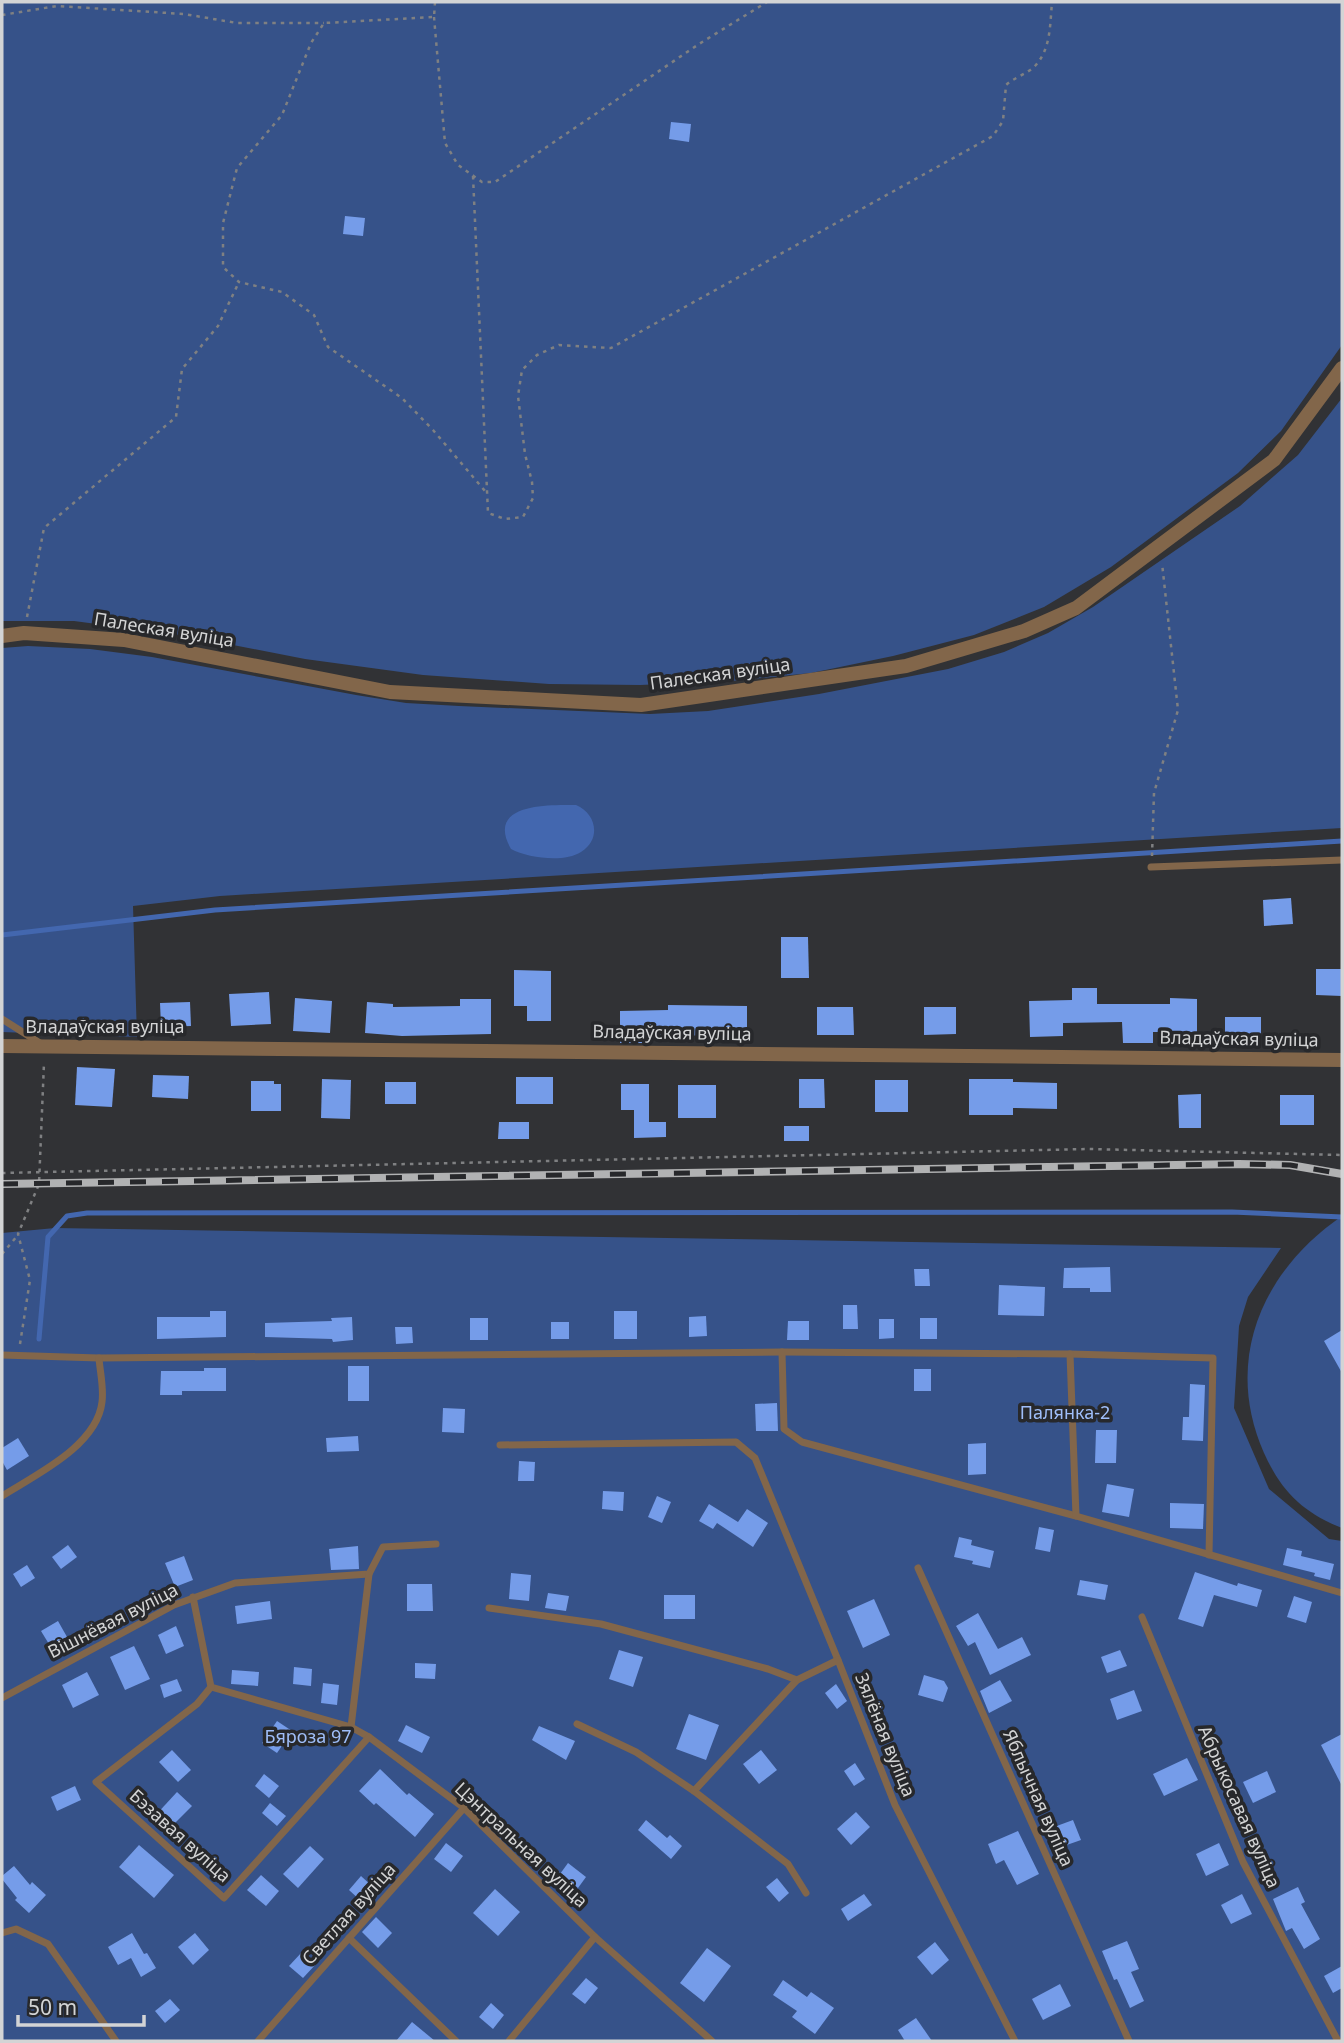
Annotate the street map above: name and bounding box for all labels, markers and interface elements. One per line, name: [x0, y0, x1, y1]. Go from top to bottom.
street label: Палеская вуліца: [92, 606, 236, 652]
street label: Палеская вуліца: [648, 651, 791, 695]
street label: Владаўская вуліца: [25, 1014, 185, 1038]
street label: Владаўская вуліца: [592, 1019, 752, 1045]
street label: Владаўская вуліца: [1159, 1025, 1319, 1051]
park label: Палянка-2: [1020, 1400, 1110, 1424]
street label: Вішнёвая вуліца: [43, 1577, 182, 1663]
street label: Зялёная вуліца: [850, 1669, 922, 1800]
street label: Абрыкосавая вуліца: [1193, 1722, 1287, 1892]
park label: Бяроза 97: [264, 1724, 352, 1748]
street label: Яблычная вуліца: [998, 1725, 1080, 1870]
street label: Цэнтральная вуліца: [450, 1776, 593, 1912]
street label: Бэзавая вуліца: [125, 1783, 236, 1887]
street label: Светлая вуліца: [296, 1857, 400, 1969]
scale bar: [18, 1983, 144, 2027]
text: 50 m: [28, 1993, 77, 2021]

